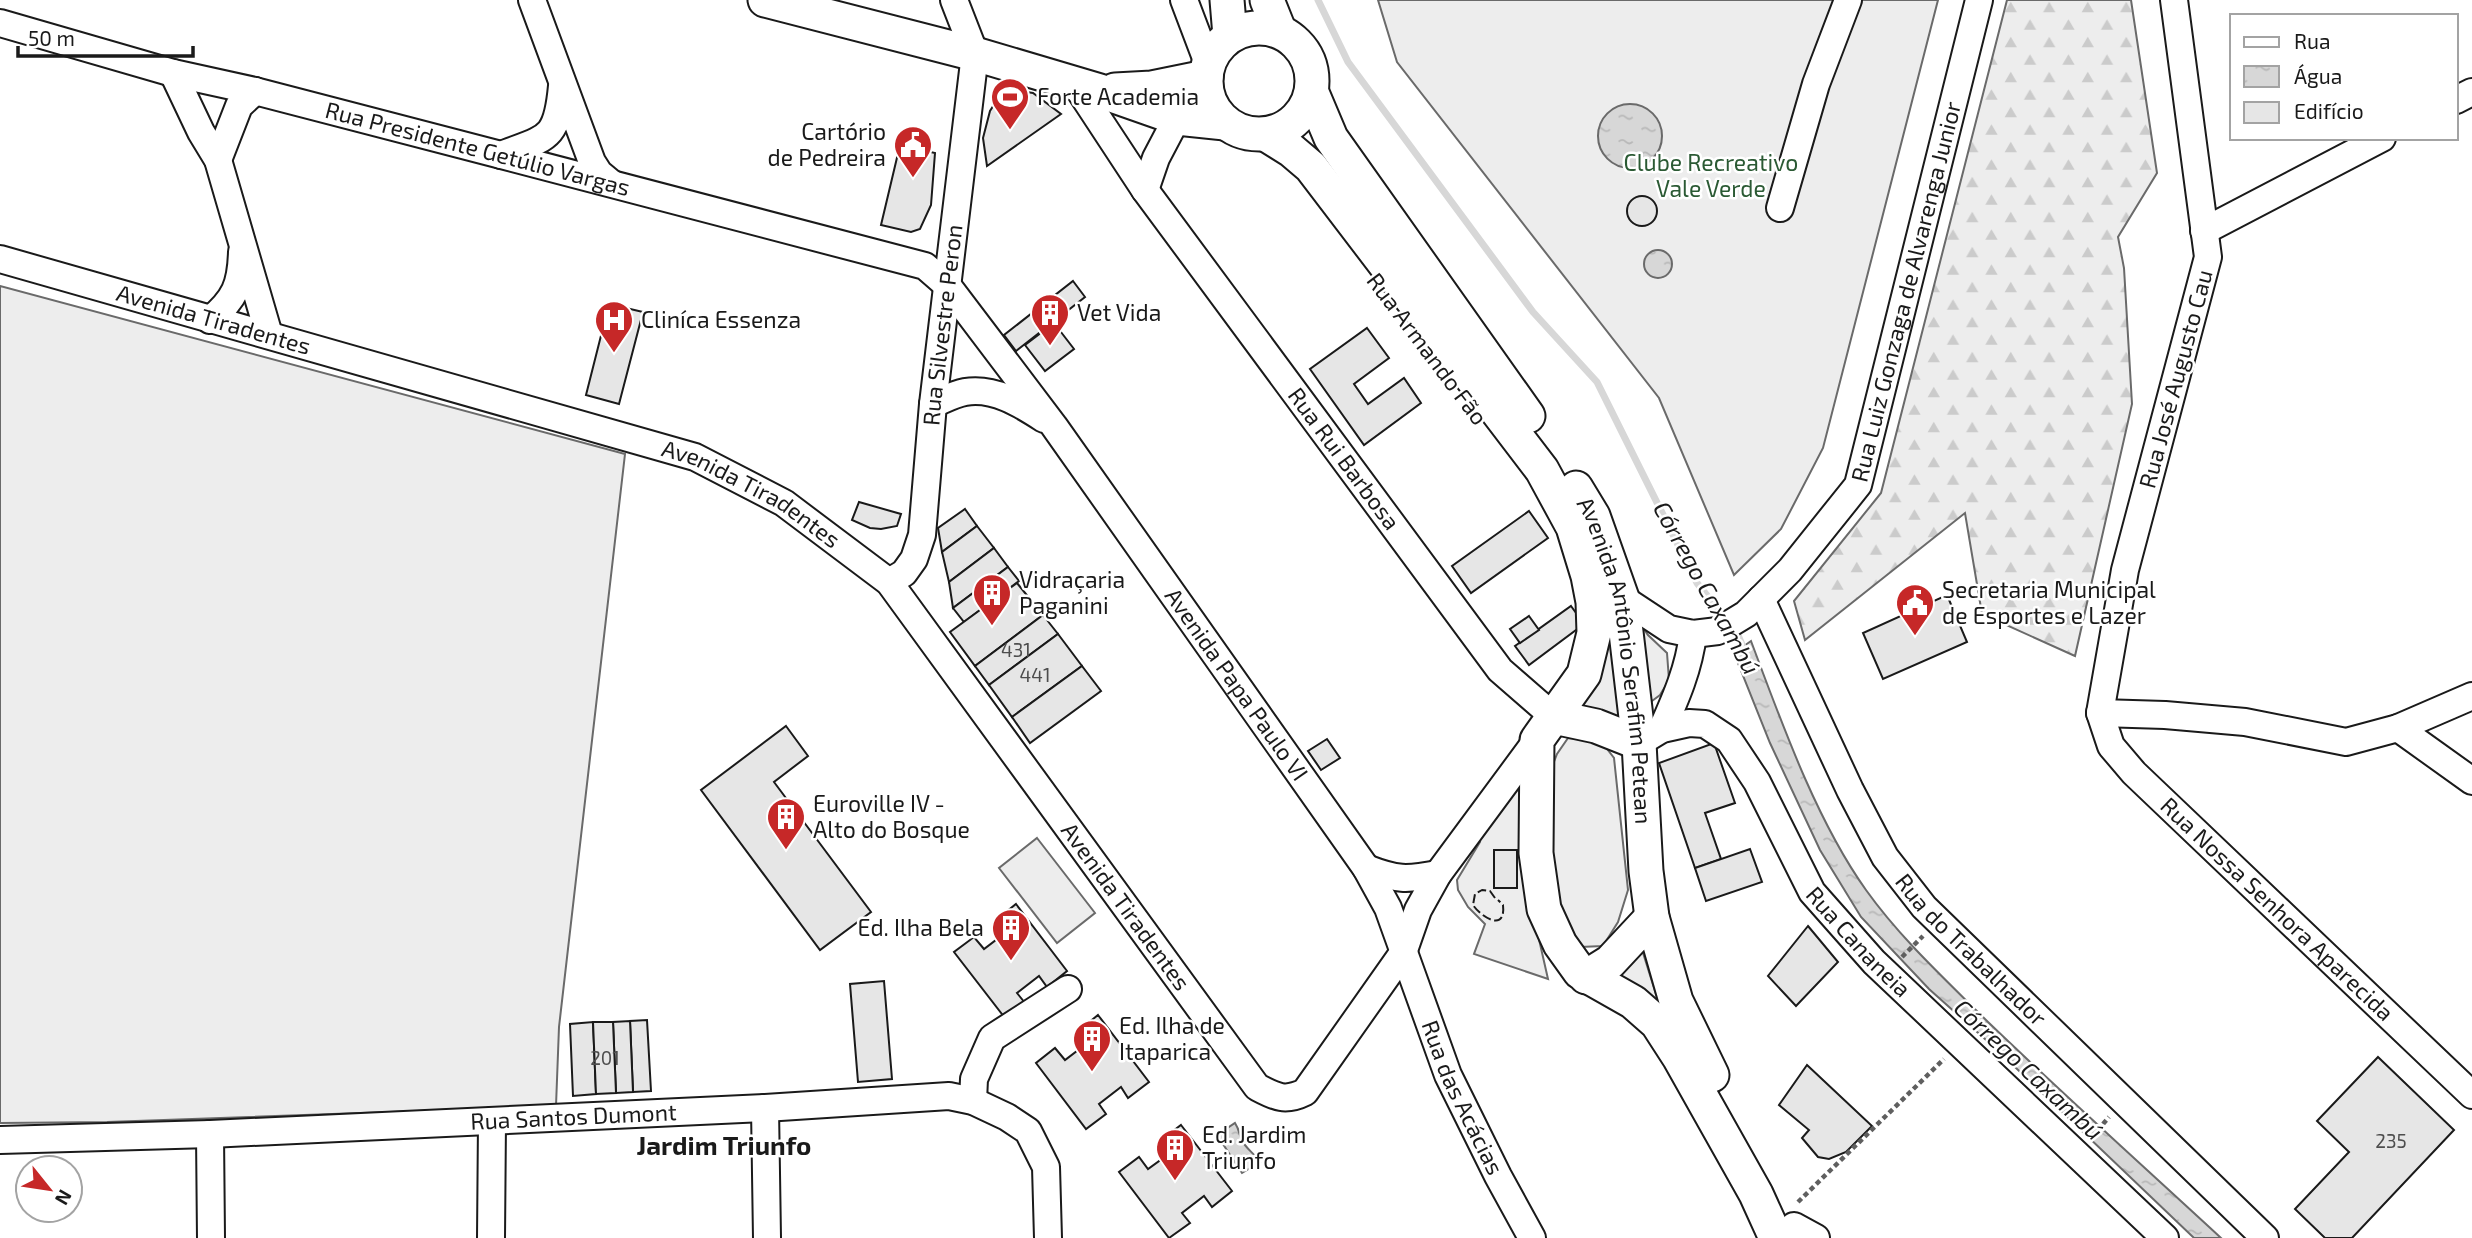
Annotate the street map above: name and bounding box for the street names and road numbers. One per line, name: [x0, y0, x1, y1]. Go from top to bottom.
street label: Rua Presidente Getúlio Vargas: [322, 95, 633, 201]
street label: Rua Luiz Gonzaga de Alvarenga Junior: [1844, 98, 1966, 485]
street label: Rua Silvestre Peron: [916, 223, 967, 427]
street label: Rua José Augusto Cau: [2132, 266, 2218, 491]
street label: Rua Armando Fão: [1362, 267, 1494, 430]
street label: Avenida Tiradentes: [114, 278, 314, 360]
street label: Rua Rui Barbosa: [1283, 382, 1406, 535]
street label: Avenida Tiradentes: [659, 433, 846, 553]
street label: Avenida Antônio Serafim Petean: [1572, 491, 1658, 825]
street label: Avenida Papa Paulo VI: [1160, 582, 1315, 786]
street label: Rua Nossa Senhora Aparecida: [2155, 791, 2400, 1026]
street label: Avenida Tiradentes: [1056, 817, 1197, 995]
street label: Rua do Trabalhador: [1890, 868, 2053, 1031]
street label: Rua Cananeia: [1801, 880, 1917, 1002]
street label: Rua das Acácias: [1416, 1016, 1510, 1179]
street label: Rua Santos Dumont: [470, 1097, 677, 1135]

